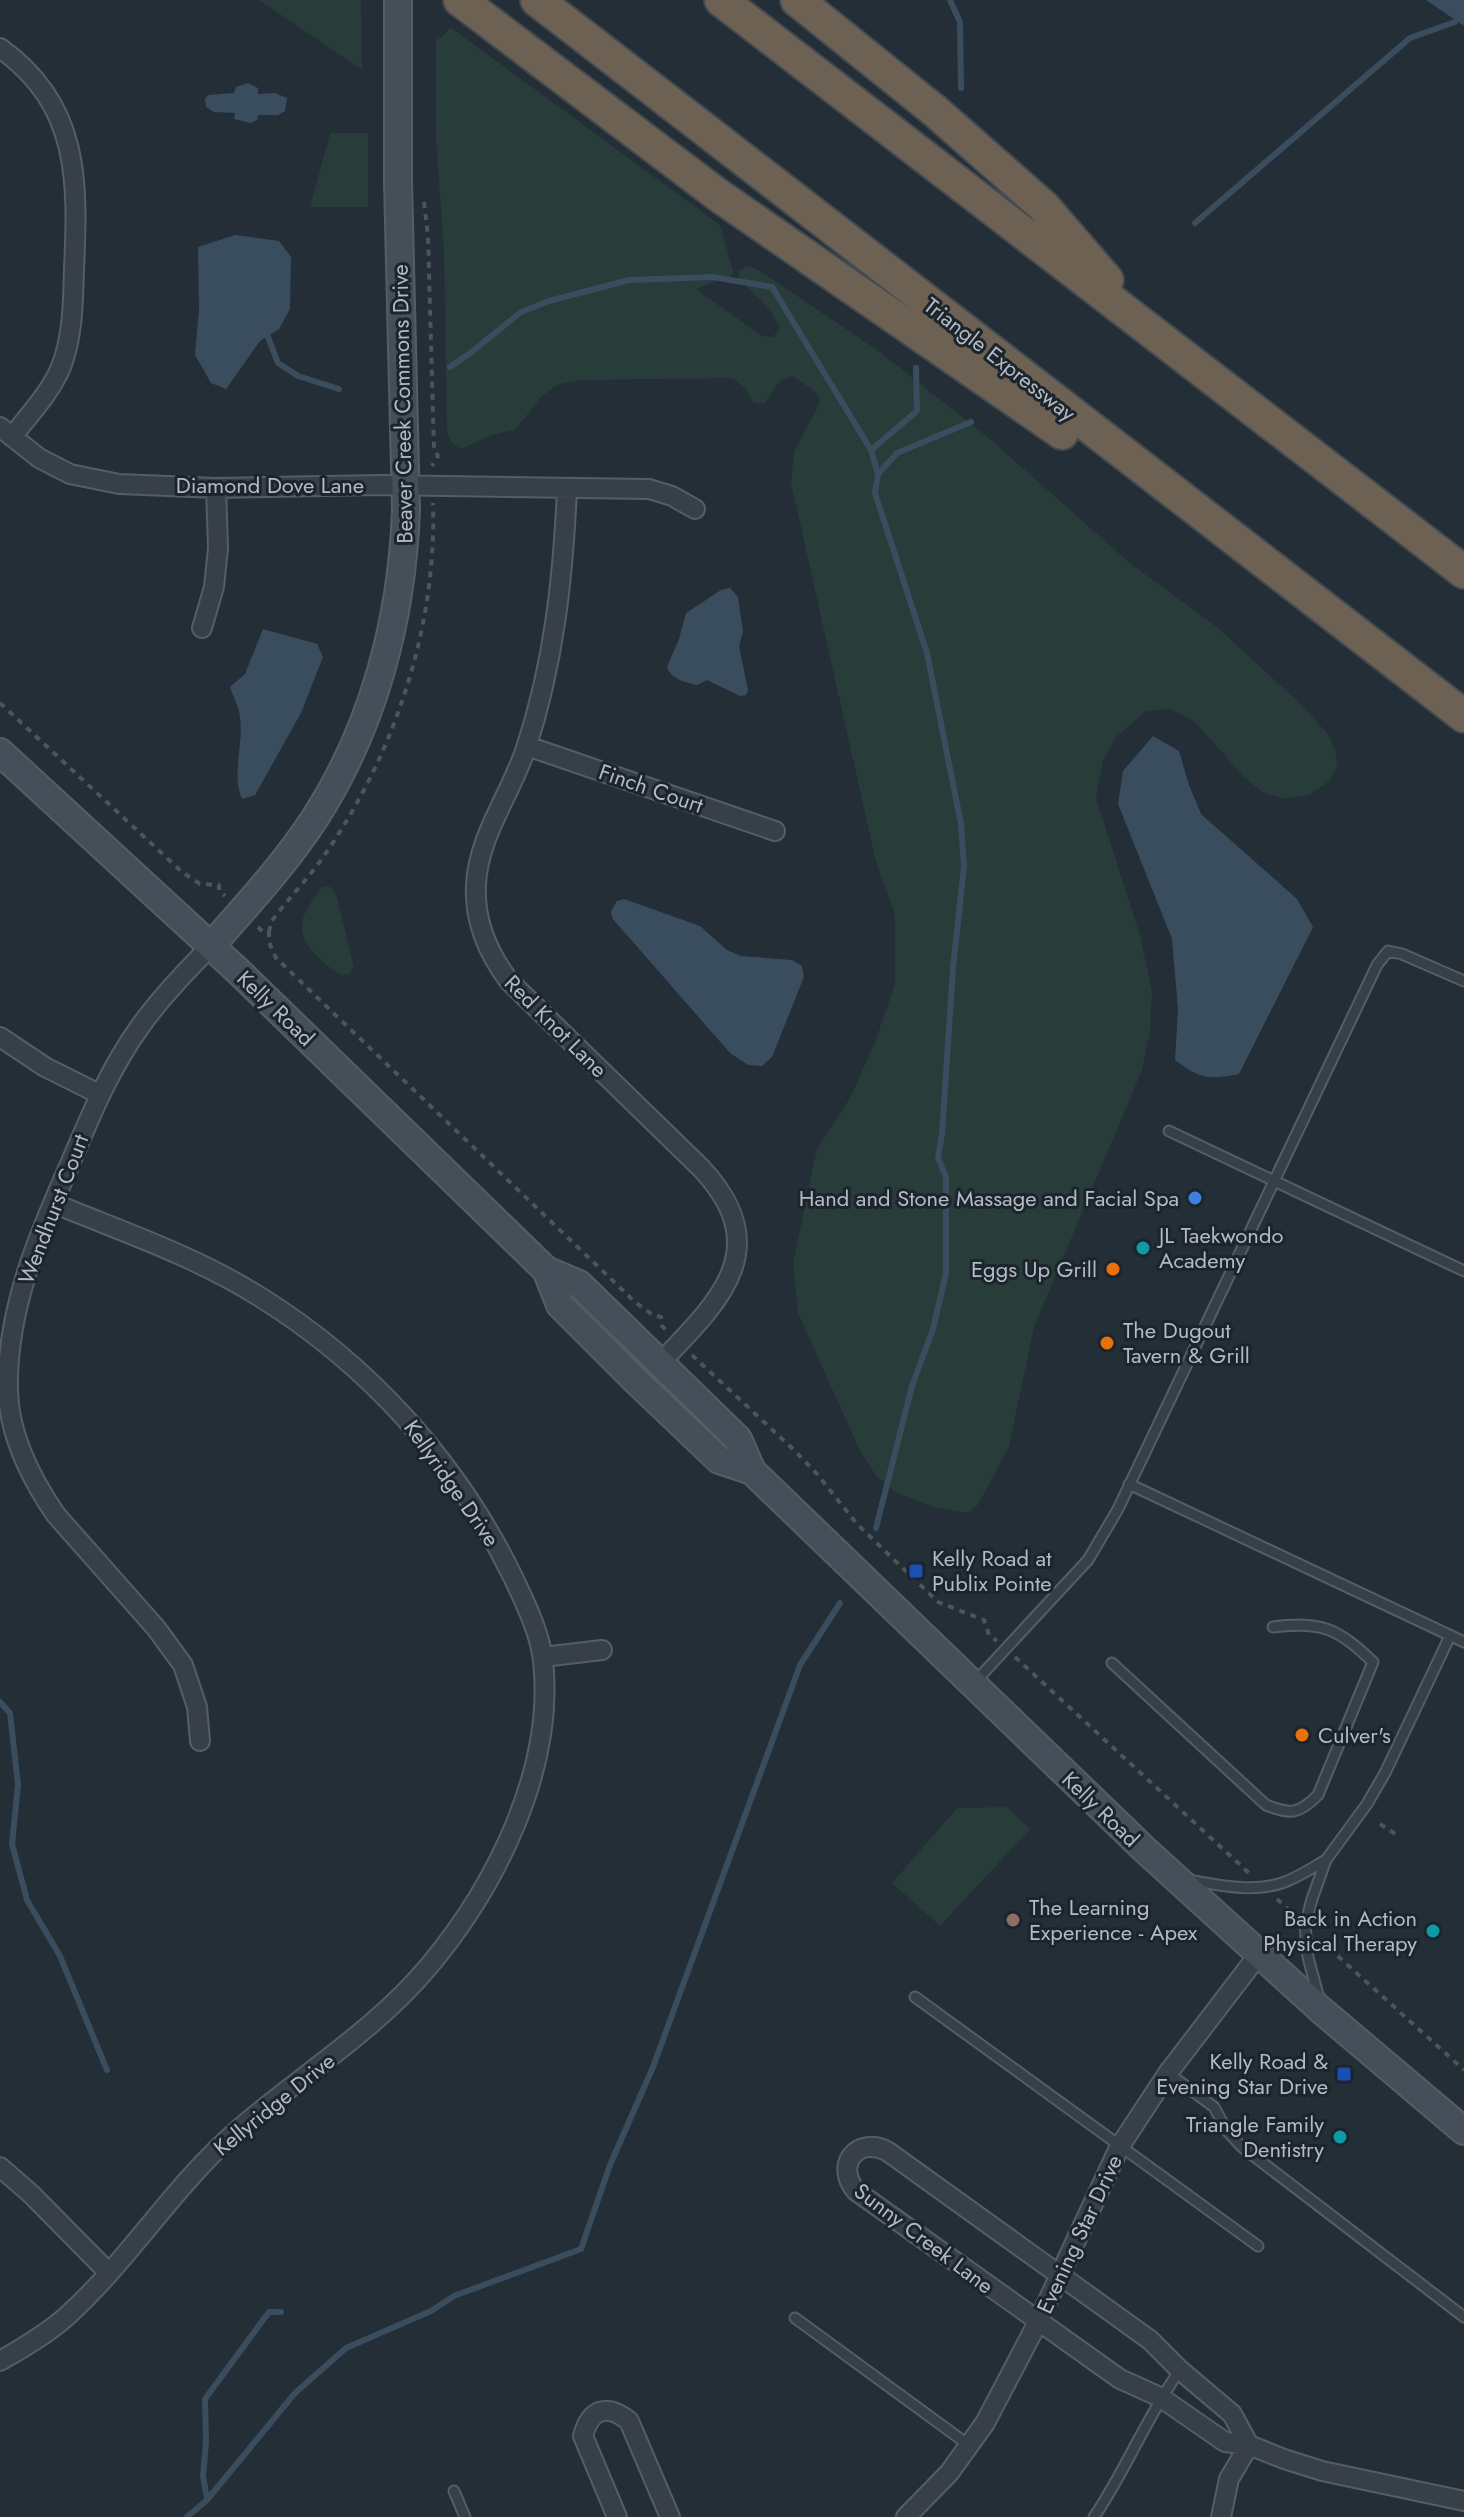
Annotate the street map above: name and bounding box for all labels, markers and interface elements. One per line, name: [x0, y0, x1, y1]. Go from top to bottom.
street label: Beaver Creek Commons Drive: [384, 264, 420, 544]
street label: Triangle Expressway: [917, 290, 1083, 429]
street label: Diamond Dove Lane: [176, 469, 364, 501]
street label: Finch Court: [595, 755, 708, 821]
street label: Kelly Road: [230, 963, 322, 1053]
street label: Red Knot Lane: [497, 967, 615, 1085]
street label: Wendhurst Court: [10, 1129, 97, 1289]
place label: Hand and Stone Massage and Facial Spa: [799, 1182, 1179, 1214]
marker: Hand and Stone Massage and Facial Spa: [1186, 1189, 1204, 1207]
place label: JL Taekwondo Academy: [1156, 1219, 1283, 1276]
marker: JL Taekwondo Academy: [1134, 1239, 1152, 1257]
place label: Eggs Up Grill: [971, 1253, 1097, 1285]
marker: Eggs Up Grill: [1104, 1260, 1122, 1278]
place label: The Dugout Tavern & Grill: [1123, 1314, 1250, 1371]
marker: The Dugout Tavern & Grill: [1098, 1334, 1116, 1352]
street label: Kellyridge Drive: [396, 1413, 508, 1553]
place label: Kelly Road at Publix Pointe: [932, 1542, 1052, 1599]
marker: Kelly Road at Publix Pointe: [907, 1562, 925, 1580]
place label: Culver's: [1318, 1719, 1391, 1751]
marker: Culver's: [1293, 1726, 1311, 1744]
street label: Kelly Road: [1055, 1764, 1147, 1854]
place label: The Learning Experience - Apex: [1029, 1891, 1198, 1948]
place label: Back in Action Physical Therapy: [1263, 1902, 1417, 1959]
marker: The Learning Experience - Apex: [1004, 1911, 1022, 1929]
marker: Back in Action Physical Therapy: [1424, 1922, 1442, 1940]
street label: Kellyridge Drive: [206, 2045, 342, 2163]
place label: Kelly Road & Evening Star Drive: [1156, 2045, 1328, 2102]
marker: Kelly Road & Evening Star Drive: [1335, 2065, 1353, 2083]
place label: Triangle Family Dentistry: [1186, 2108, 1324, 2165]
marker: Triangle Family Dentistry: [1331, 2128, 1349, 2146]
street label: Evening Star Drive: [1028, 2149, 1130, 2319]
street label: Sunny Creek Lane: [847, 2175, 1001, 2301]

